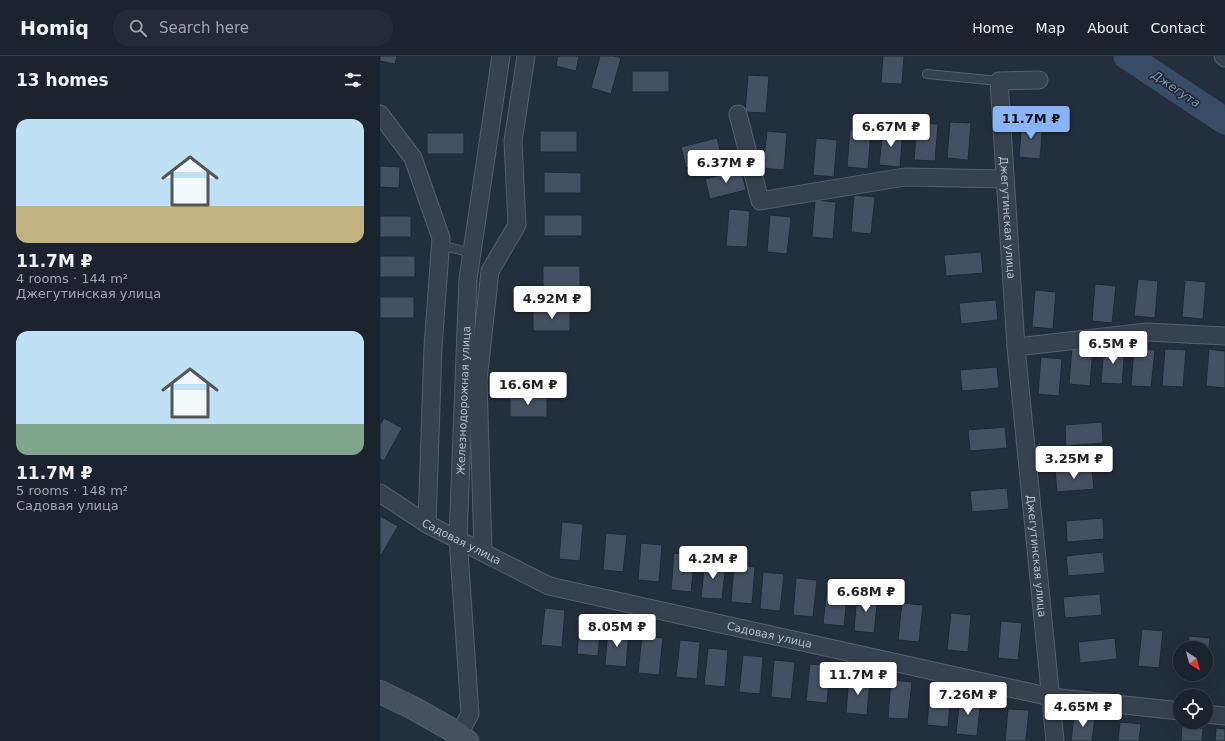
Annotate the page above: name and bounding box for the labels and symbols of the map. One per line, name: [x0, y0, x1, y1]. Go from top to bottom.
water label: Джегута: [1148, 67, 1203, 110]
pin: 11.7M ₽: [994, 106, 1068, 140]
pin: 6.67M ₽: [854, 114, 928, 148]
pin: 6.37M ₽: [689, 150, 763, 184]
street label: Джегутинская улица: [997, 156, 1018, 279]
pin: 4.92M ₽: [515, 286, 589, 320]
street label: Железнодорожная улица: [454, 326, 473, 475]
pin: 6.5M ₽: [1080, 331, 1146, 365]
pin: 16.6M ₽: [491, 372, 565, 406]
pin: 3.25M ₽: [1037, 446, 1111, 480]
street label: Джегутинская улица: [1024, 494, 1049, 618]
street label: Садовая улица: [419, 516, 503, 568]
pin: 4.2M ₽: [680, 546, 746, 580]
pin: 6.68M ₽: [829, 579, 903, 613]
pin: 8.05M ₽: [580, 614, 654, 648]
street label: Садовая улица: [725, 620, 813, 651]
north arrow: [1173, 641, 1213, 681]
pin: 11.7M ₽: [821, 662, 895, 696]
pin: 7.26M ₽: [931, 682, 1005, 716]
pin: 4.65M ₽: [1046, 694, 1120, 728]

